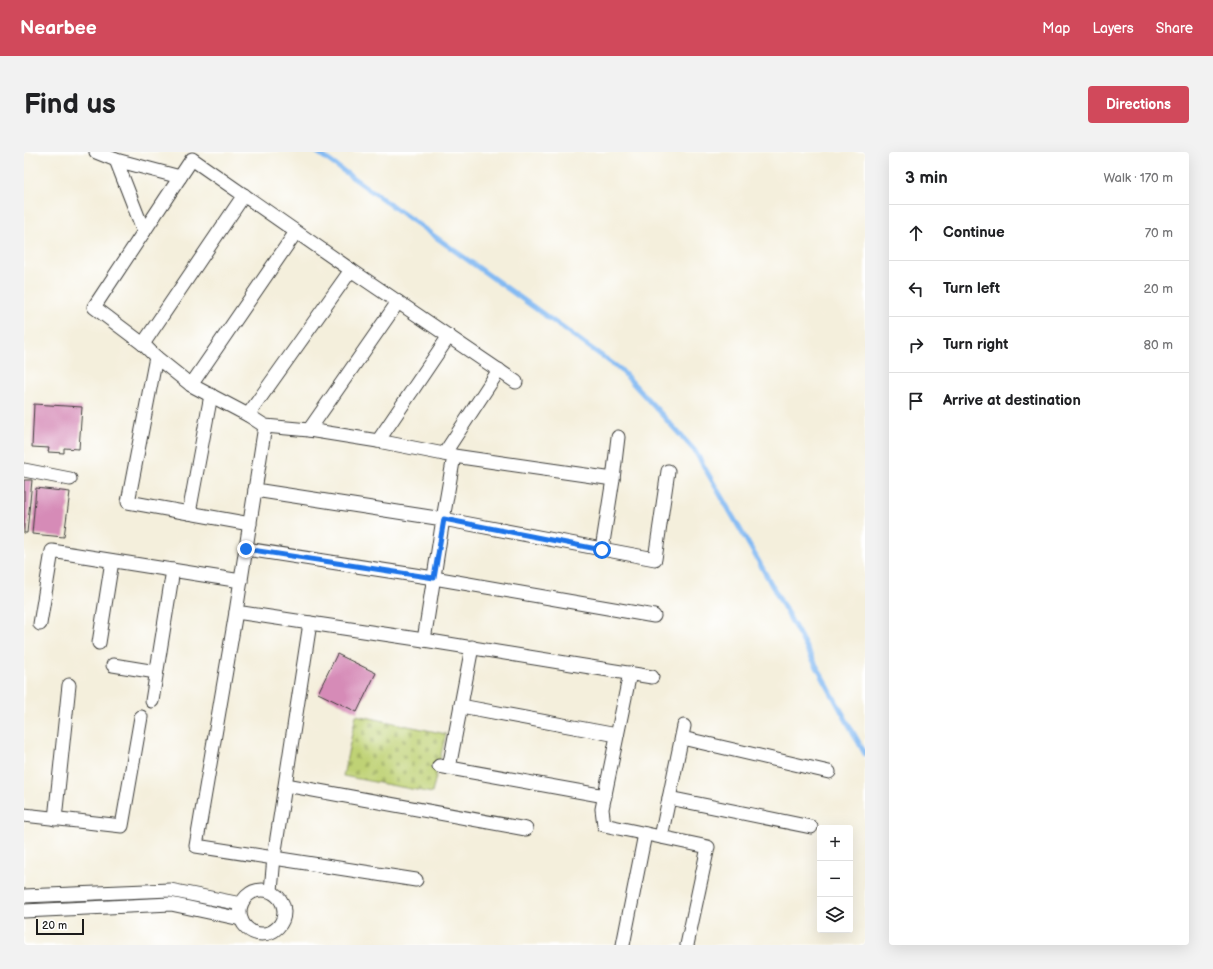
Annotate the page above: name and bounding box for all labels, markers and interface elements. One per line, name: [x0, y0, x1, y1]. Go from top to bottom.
text: Nearbee: [20, 17, 97, 40]
text: Map: [1042, 20, 1070, 37]
text: Layers: [1092, 20, 1134, 37]
text: Share: [1156, 20, 1193, 37]
button: Directions: [1088, 86, 1189, 123]
text: Find us: [24, 88, 116, 121]
text: 3 min: [905, 168, 948, 188]
text: Walk · 170 m: [1103, 170, 1173, 186]
icon: ahead: [905, 222, 927, 244]
text: Continue: [943, 223, 1005, 242]
text: 70 m: [1145, 225, 1173, 241]
icon: left: [905, 278, 927, 300]
text: Turn left: [943, 279, 1000, 298]
text: 20 m: [1143, 281, 1173, 297]
icon: right: [905, 334, 927, 356]
text: Turn right: [943, 335, 1008, 354]
text: 80 m: [1144, 337, 1173, 353]
icon: arrive: [905, 390, 927, 412]
text: Arrive at destination: [943, 391, 1081, 410]
route end: [237, 540, 255, 558]
route start: [593, 541, 611, 559]
map controls: [817, 825, 853, 933]
button: +: [817, 825, 853, 861]
button: −: [817, 861, 853, 897]
button: layers: [817, 897, 853, 933]
scale bar: [36, 917, 84, 936]
text: 20 m: [42, 919, 67, 932]

